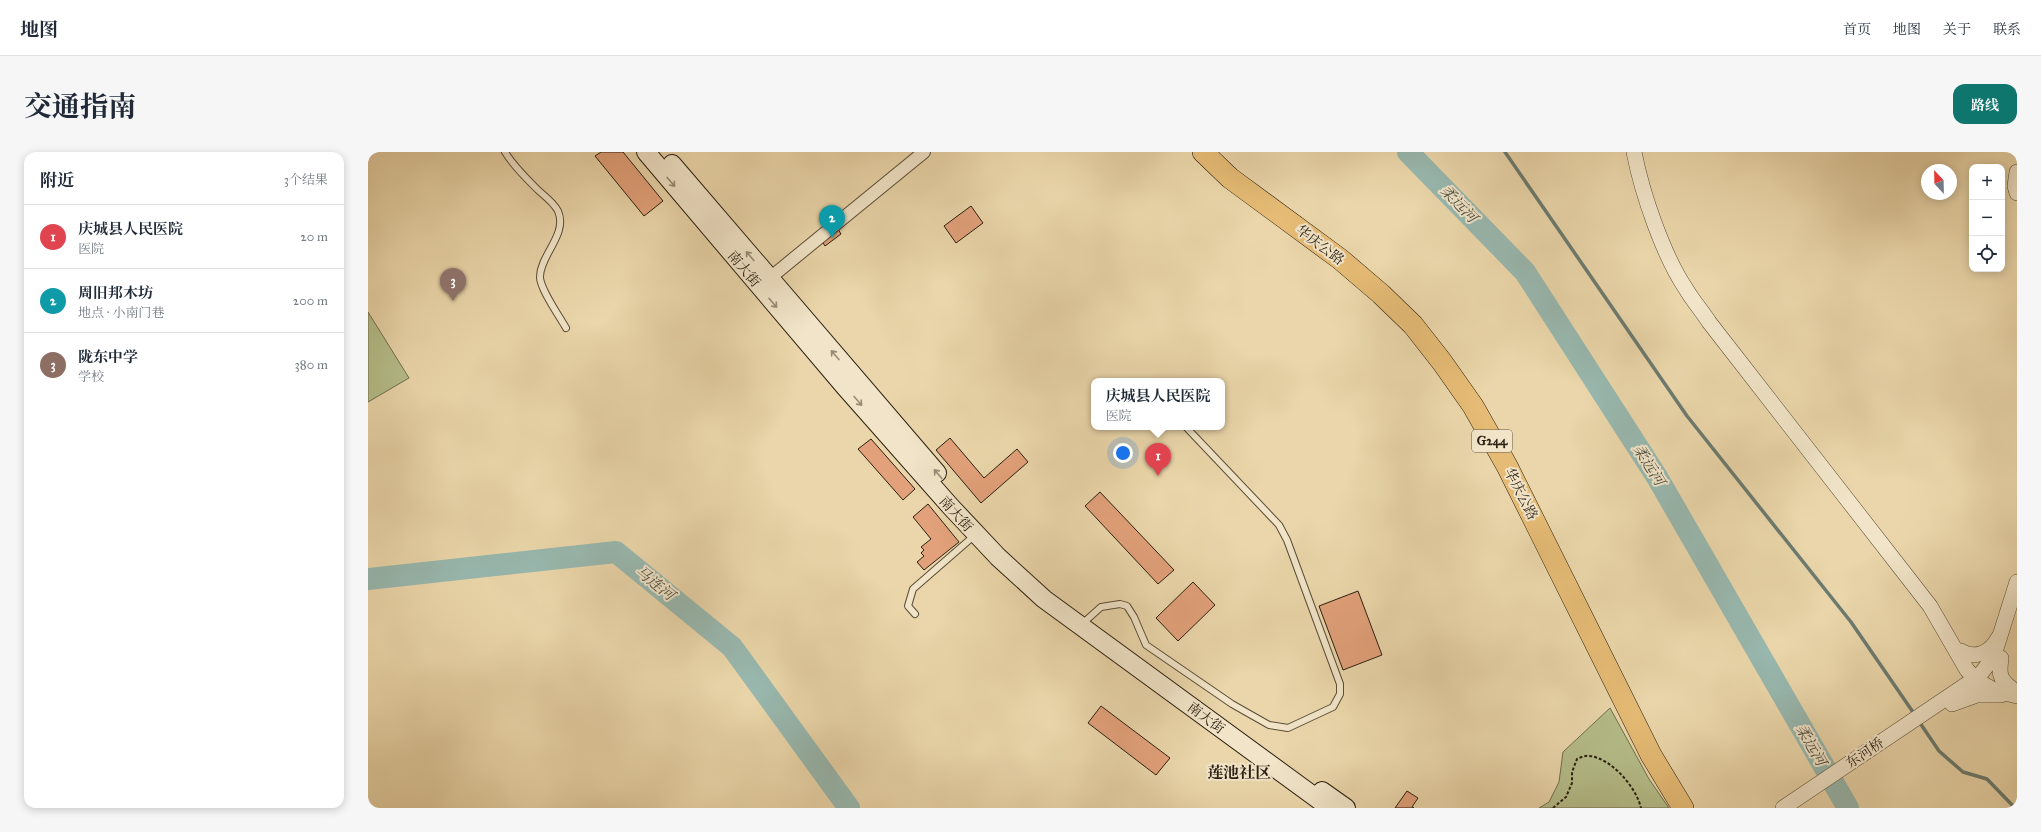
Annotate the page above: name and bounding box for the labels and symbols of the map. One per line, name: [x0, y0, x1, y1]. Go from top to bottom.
north arrow: [1921, 164, 1957, 200]
one-way arrow: [666, 176, 675, 187]
water label: 柔远河: [1437, 182, 1483, 229]
pin: 2: [819, 205, 845, 238]
street label: 华庆公路: [1293, 221, 1347, 269]
street label: 南大街: [724, 247, 764, 291]
one-way arrow: [746, 250, 755, 261]
pin: 3: [440, 268, 466, 301]
one-way arrow: [768, 297, 777, 308]
one-way arrow: [830, 349, 839, 360]
one-way arrow: [853, 396, 862, 406]
road number: G244: [1472, 430, 1512, 452]
water label: 柔远河: [1629, 441, 1670, 491]
your location: [1113, 443, 1133, 463]
pin: 1: [1145, 443, 1171, 476]
street label: 华庆公路: [1501, 465, 1541, 523]
one-way arrow: [934, 469, 943, 479]
street label: 南大街: [936, 493, 976, 535]
water label: 马连河: [632, 562, 680, 606]
street label: 南大街: [1184, 699, 1228, 737]
water label: 柔远河: [1792, 721, 1832, 772]
street label: 东河桥: [1843, 734, 1887, 772]
district label: 莲池社区: [1207, 763, 1271, 782]

